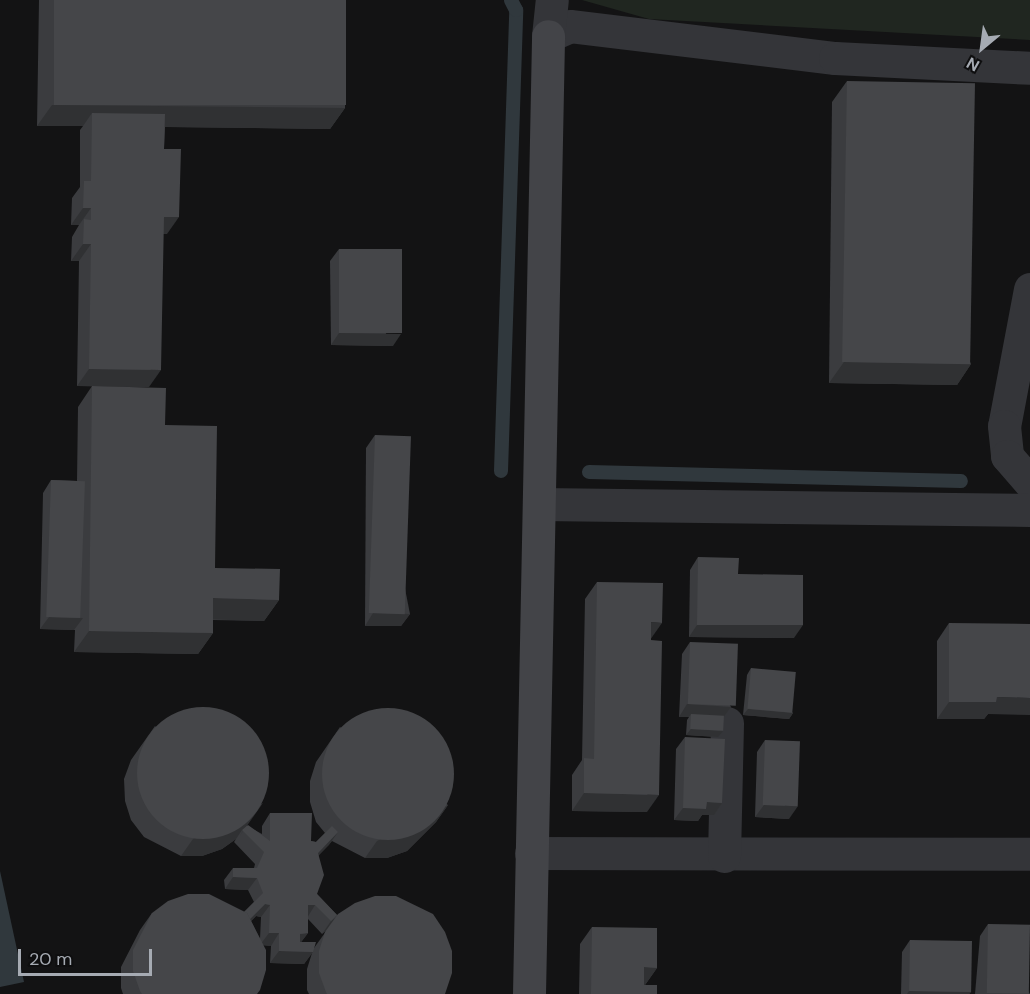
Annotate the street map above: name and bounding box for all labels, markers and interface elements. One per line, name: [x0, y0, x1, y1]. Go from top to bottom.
north arrow: [952, 18, 1012, 78]
text: N: [963, 52, 983, 76]
scale bar: [21, 937, 154, 975]
text: 20 m: [29, 947, 72, 971]

